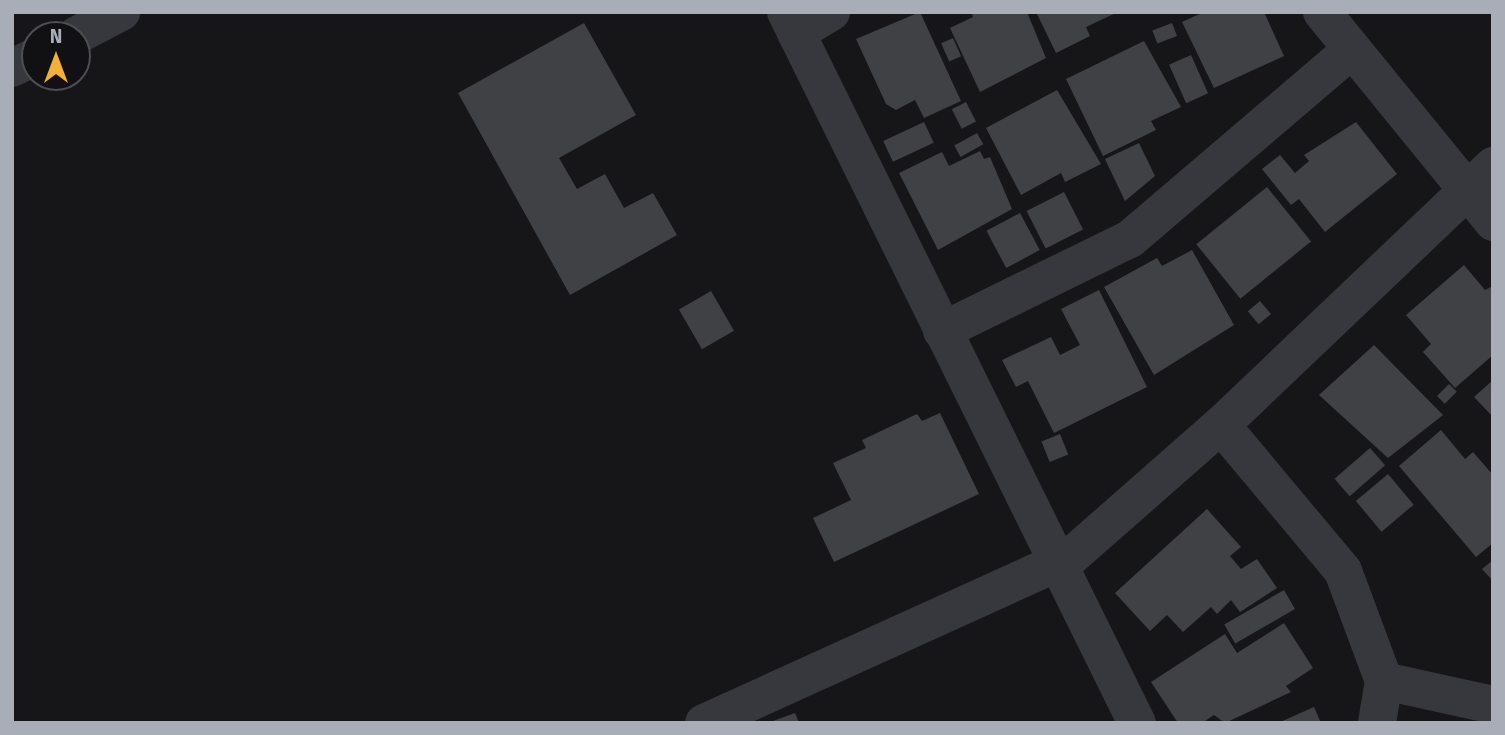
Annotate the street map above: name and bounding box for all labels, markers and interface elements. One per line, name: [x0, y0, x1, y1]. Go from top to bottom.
north arrow: [21, 21, 91, 91]
text: N: [50, 25, 62, 48]

